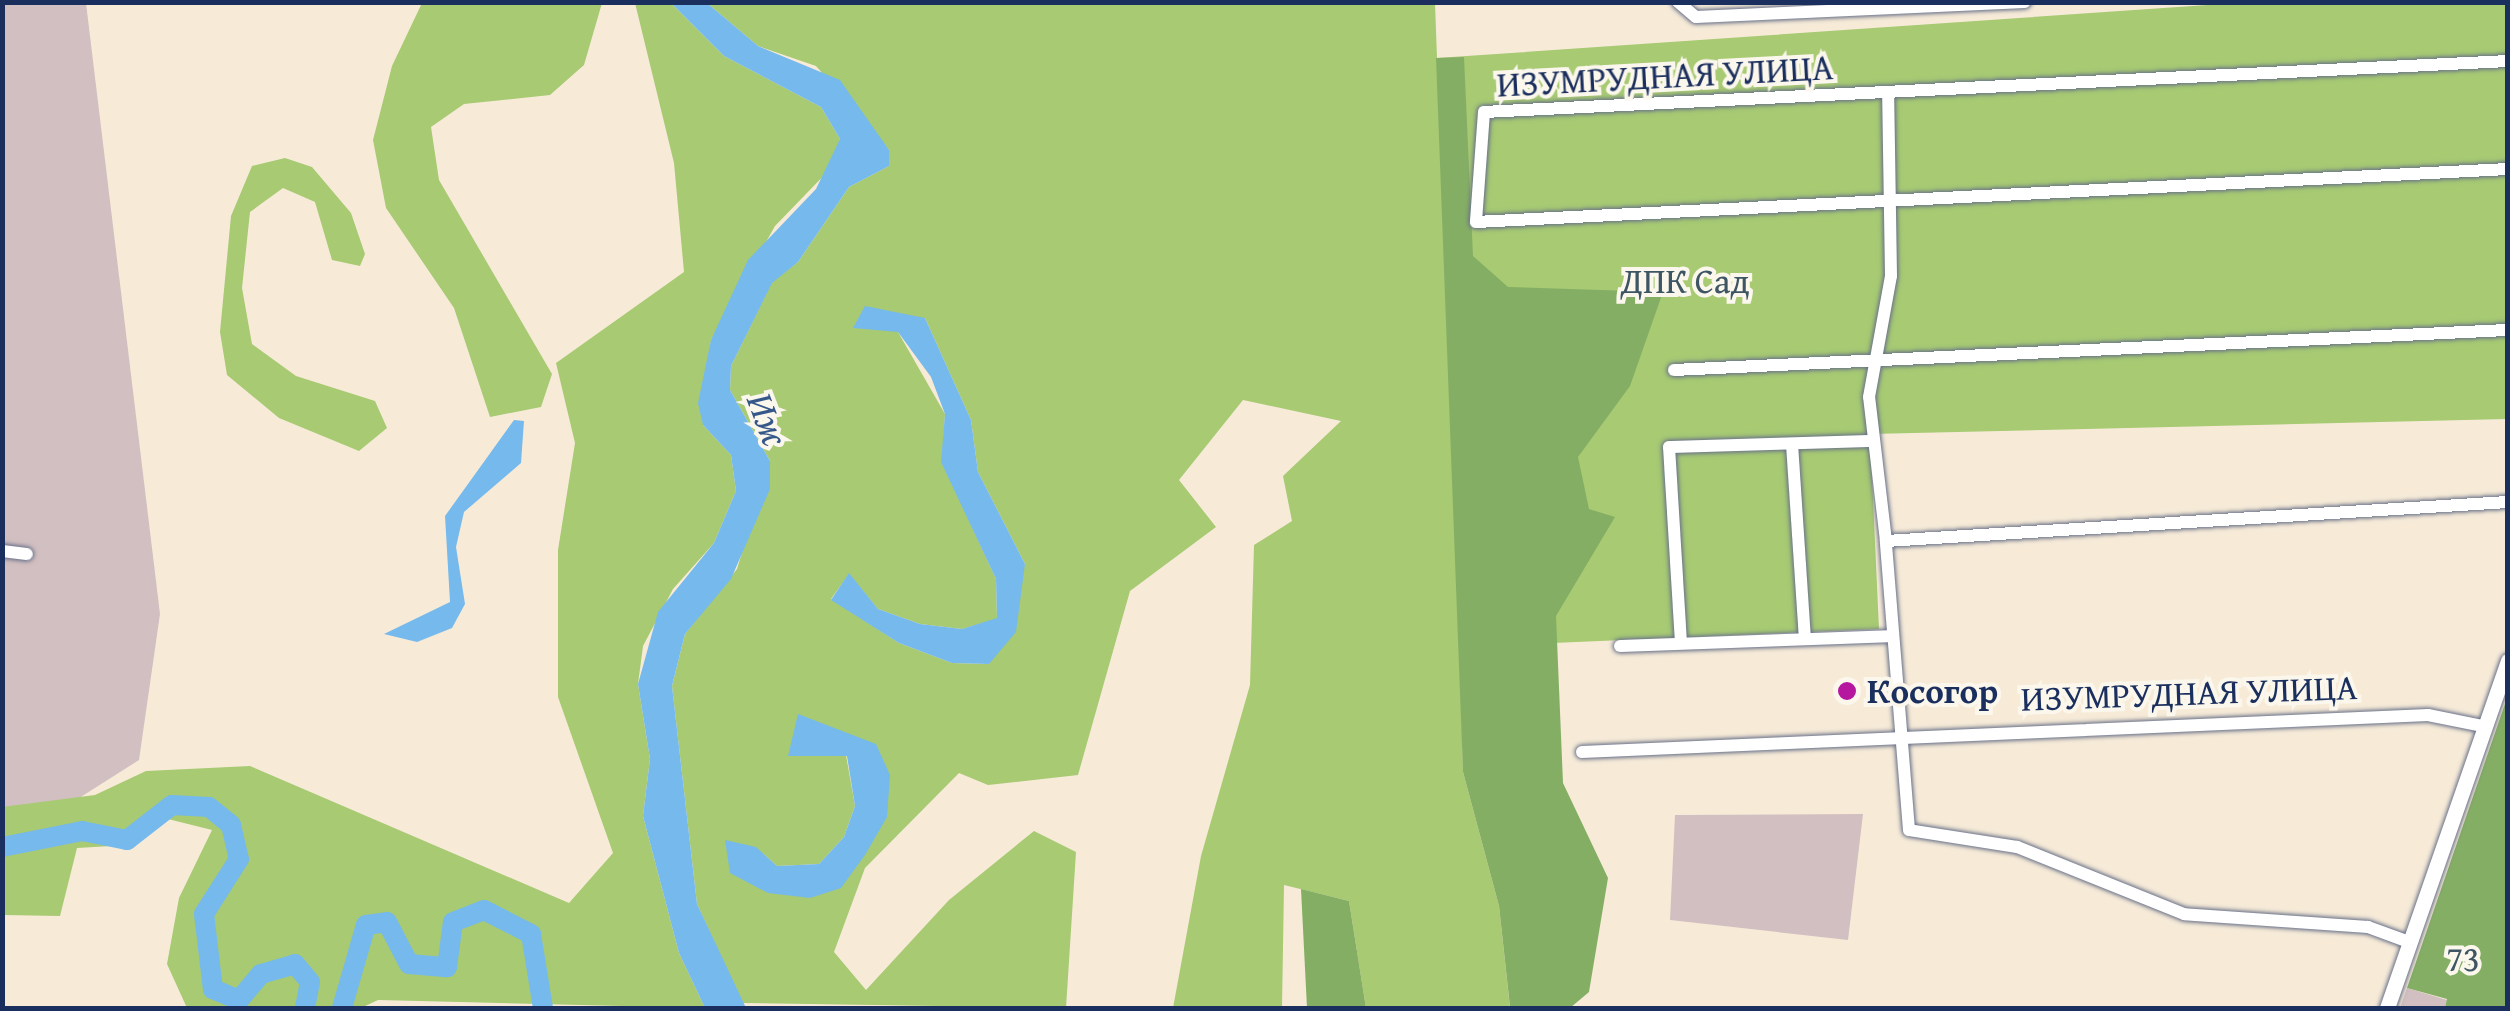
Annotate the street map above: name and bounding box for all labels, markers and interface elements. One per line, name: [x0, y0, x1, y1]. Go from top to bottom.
street label: ИЗУМРУДНАЯ УЛИЦА: [1496, 46, 1834, 106]
park label: ДПК Сад: [1621, 260, 1749, 302]
water label: Иж: [737, 386, 799, 452]
street label: ИЗУМРУДНАЯ УЛИЦА: [2020, 666, 2358, 720]
place label: Косогор: [1867, 670, 1998, 712]
marker: Косогор: [1836, 680, 1858, 702]
park label: 73: [2446, 938, 2480, 980]

